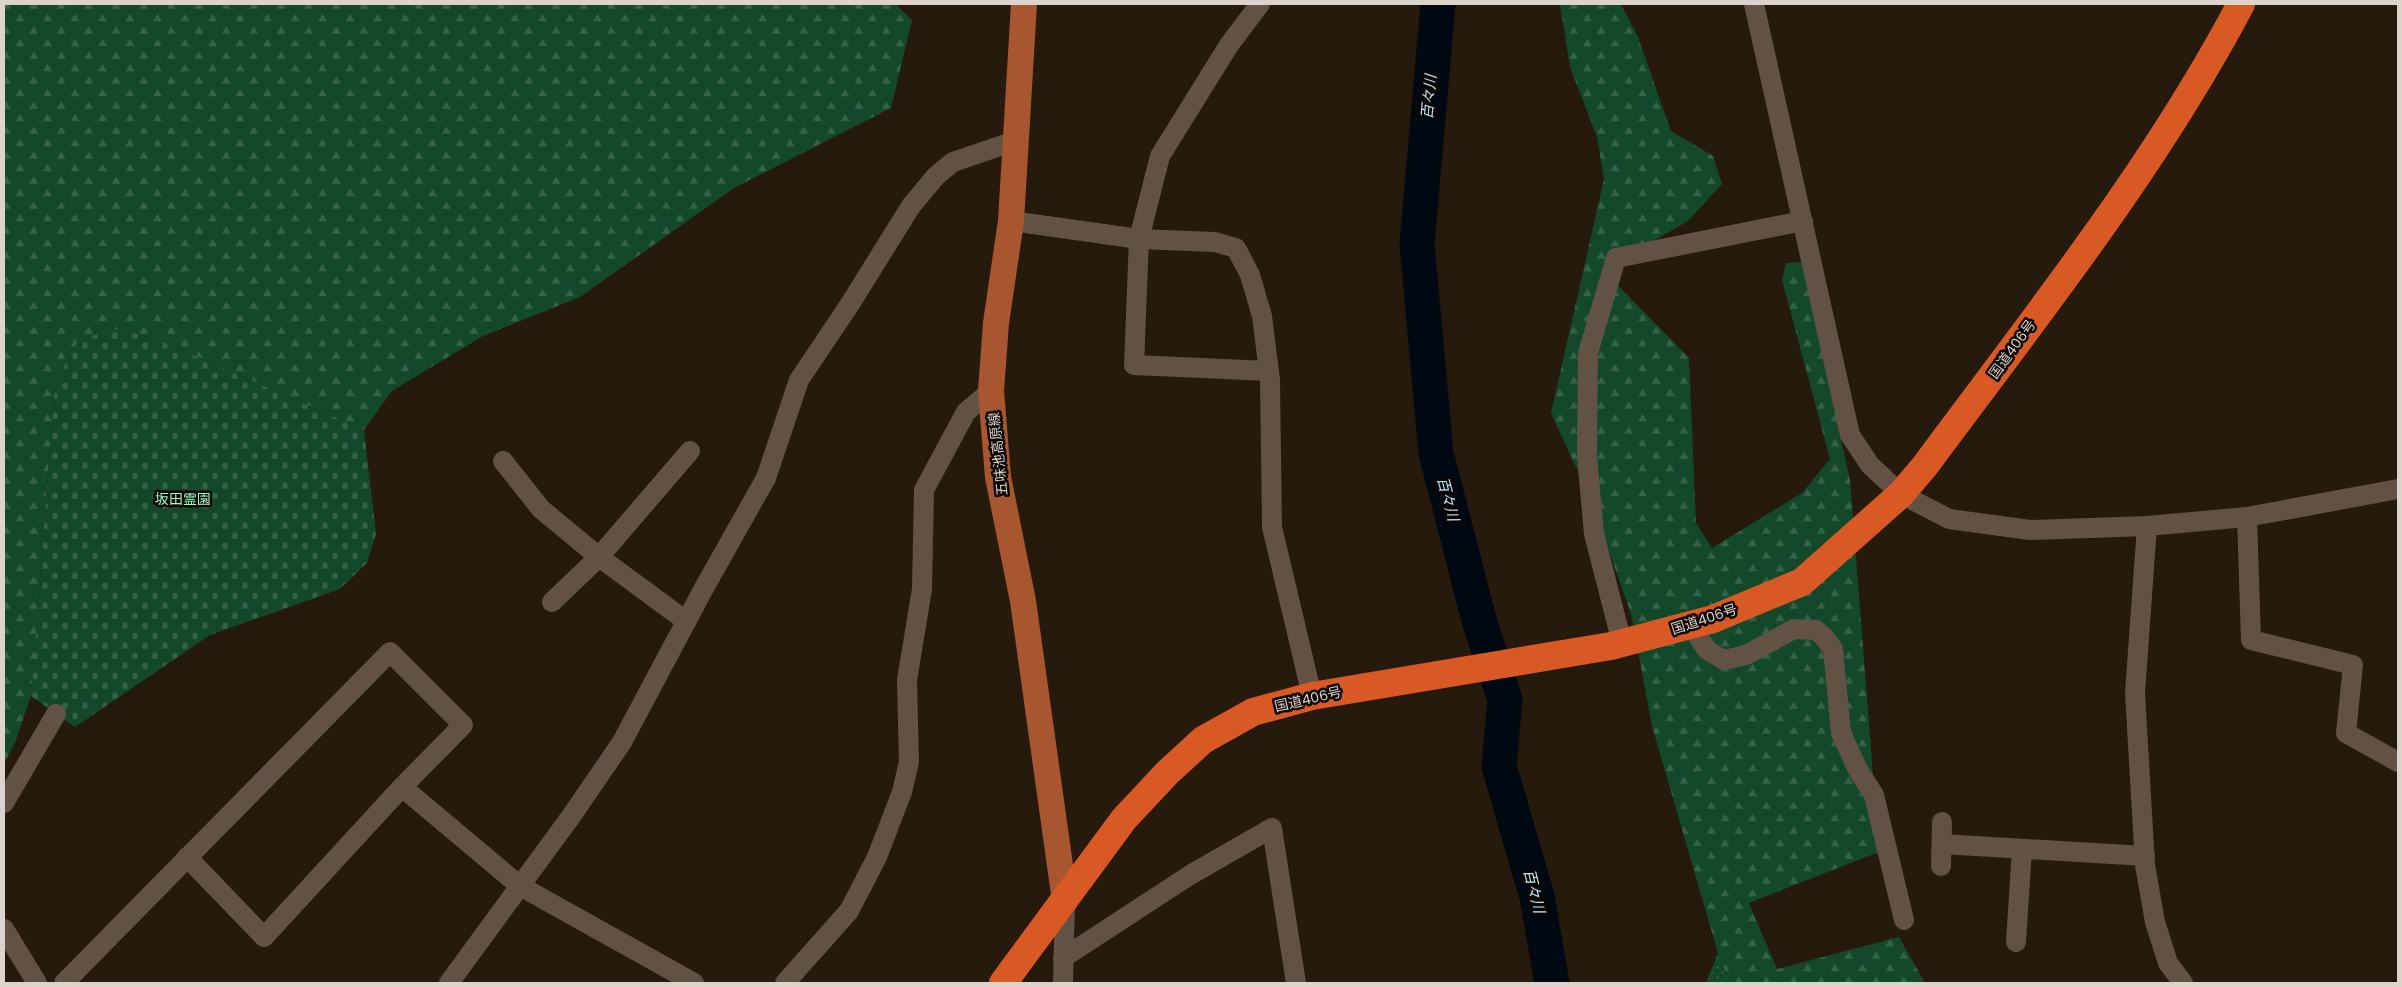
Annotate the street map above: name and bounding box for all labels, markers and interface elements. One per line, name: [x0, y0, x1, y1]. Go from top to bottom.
water label: 百々川: [1416, 72, 1441, 120]
street label: 国道406号: [1984, 315, 2040, 383]
street label: 五味池高原線: [984, 411, 1012, 497]
water label: 百々川: [1433, 474, 1465, 525]
park label: 坂田霊園: [155, 489, 211, 509]
street label: 国道406号: [1668, 599, 1740, 639]
street label: 国道406号: [1272, 682, 1344, 716]
water label: 百々川: [1519, 866, 1551, 917]

